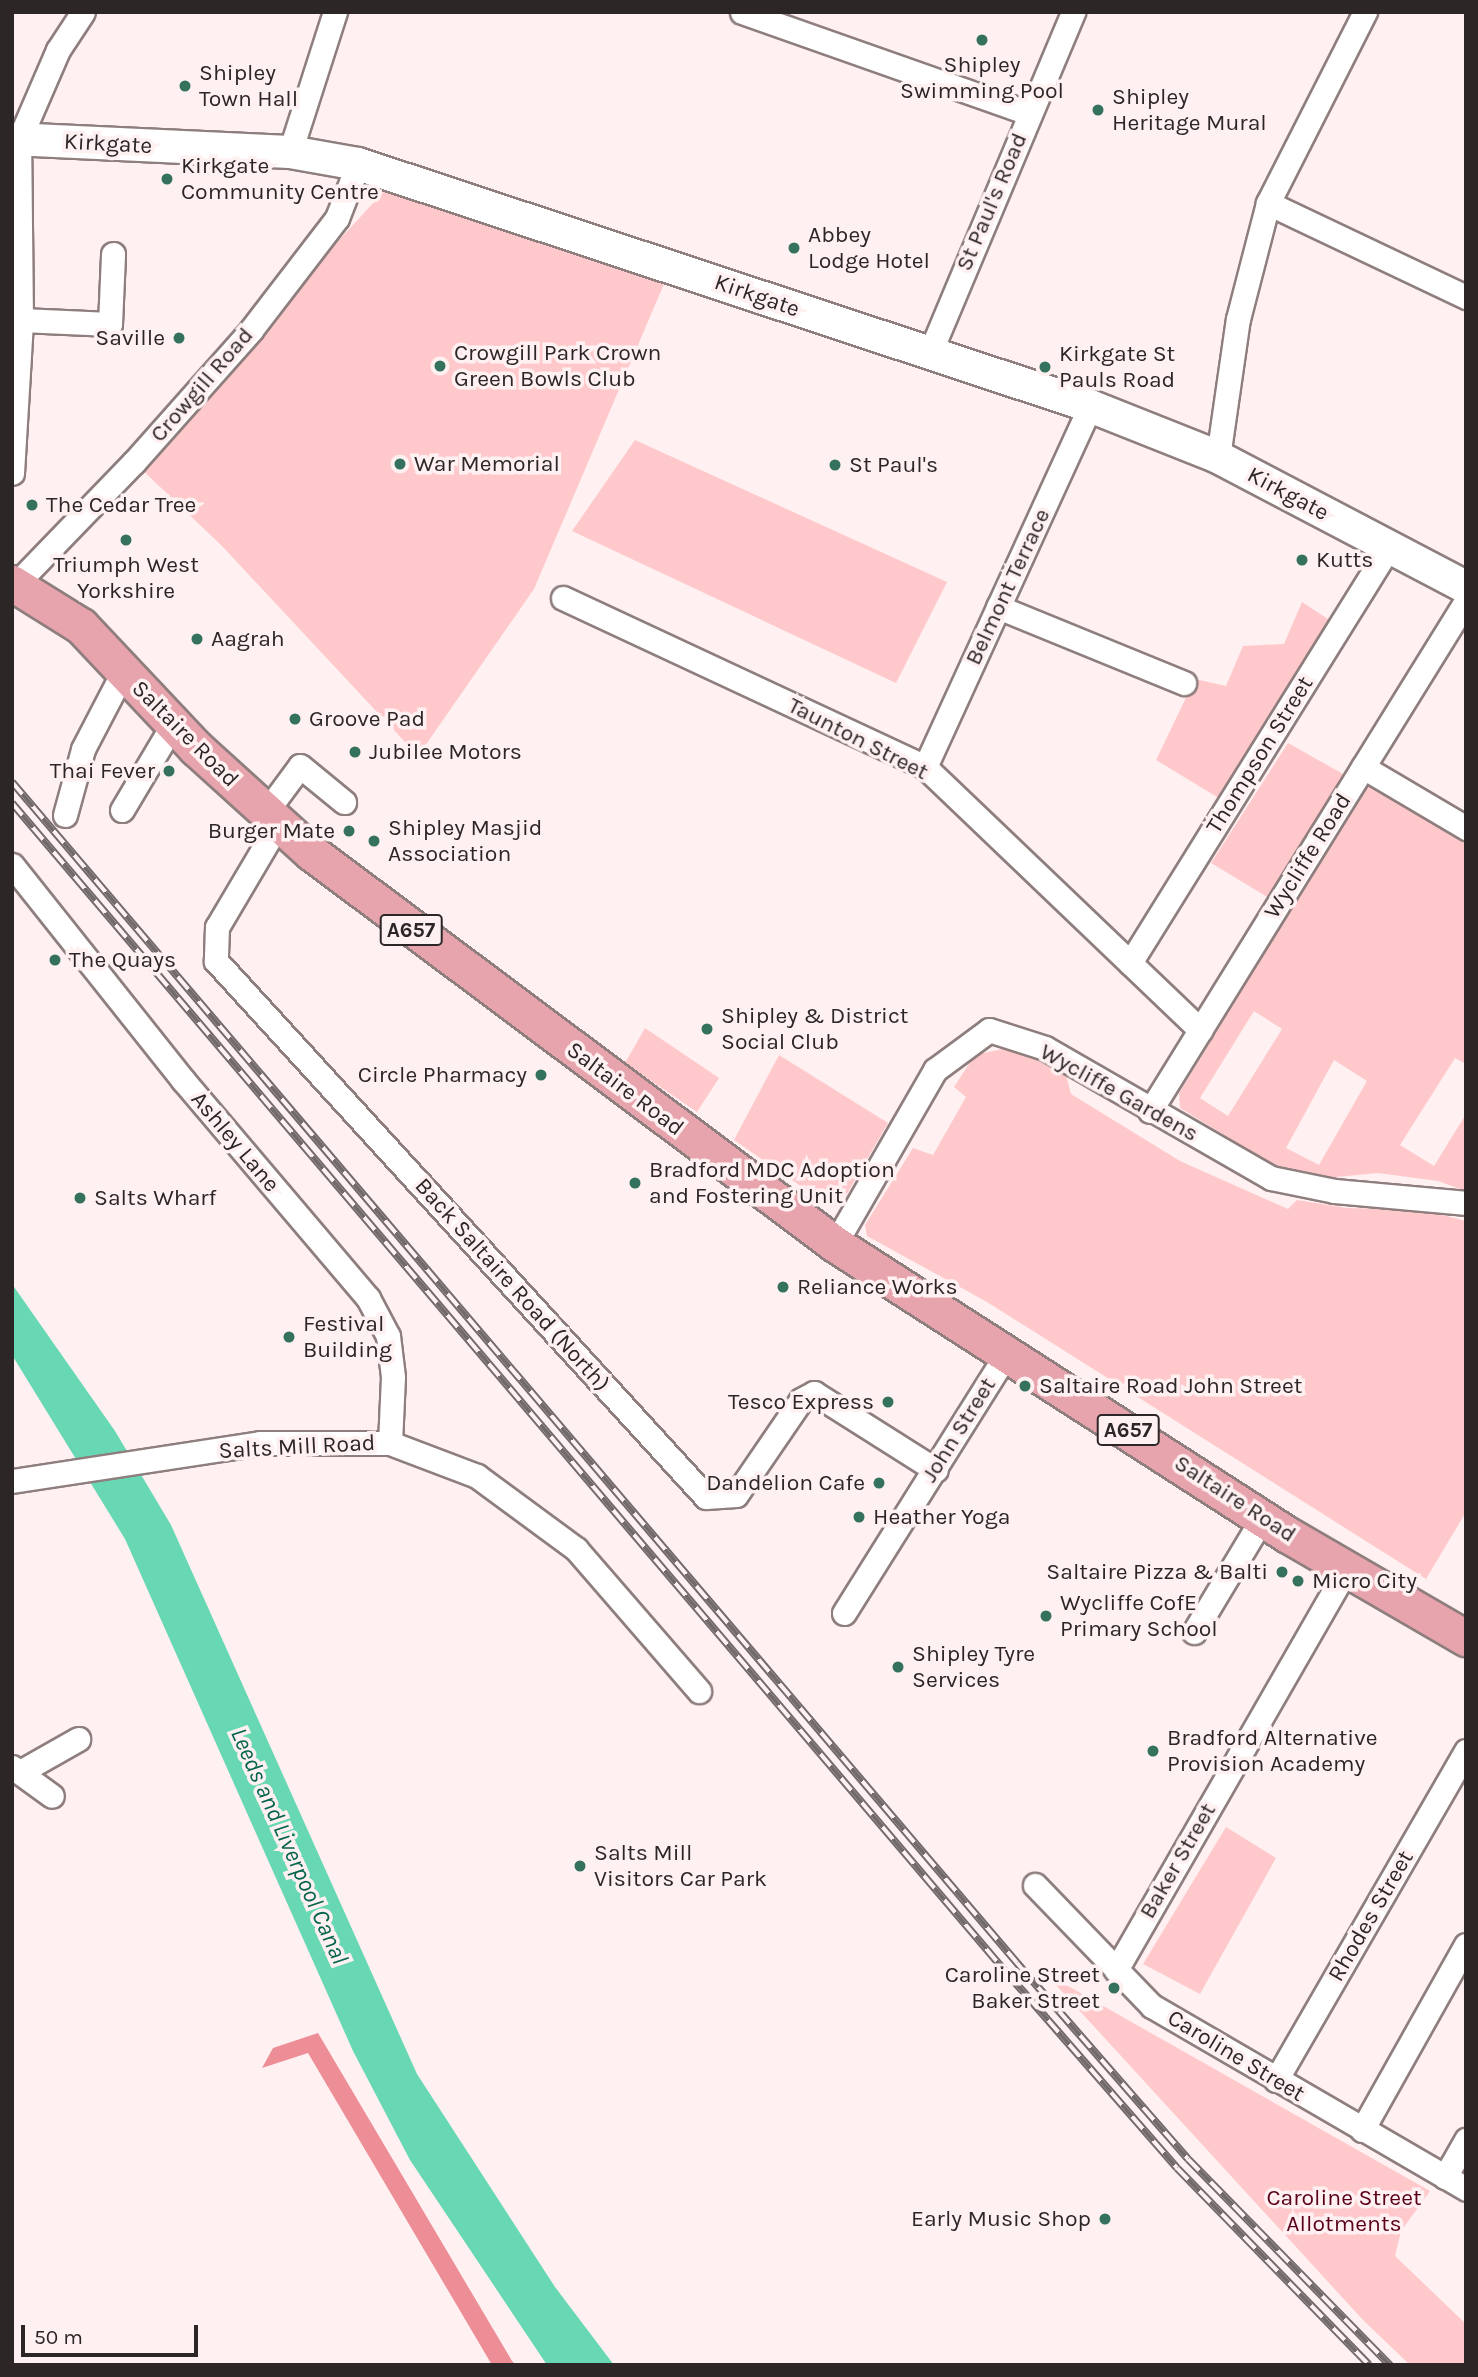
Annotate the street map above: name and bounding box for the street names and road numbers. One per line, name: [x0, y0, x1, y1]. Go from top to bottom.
street label: Kirkgate: [63, 128, 153, 160]
street label: St Paul's Road: [951, 129, 1033, 275]
street label: Kirkgate: [711, 269, 803, 323]
street label: Crowgill Road: [145, 322, 259, 448]
street label: Kirkgate: [1243, 461, 1333, 527]
street label: Belmont Terrace: [960, 504, 1056, 670]
street label: Thompson Street: [1201, 671, 1319, 839]
street label: Saltaire Road: [126, 675, 244, 793]
street label: Taunton Street: [783, 692, 933, 786]
street label: Wycliffe Road: [1259, 788, 1357, 924]
road number: A657: [380, 912, 442, 948]
street label: Saltaire Road: [561, 1036, 689, 1142]
street label: Wycliffe Gardens: [1035, 1038, 1203, 1148]
street label: Ashley Lane: [185, 1086, 285, 1198]
street label: Back Saltaire Road (North): [409, 1173, 615, 1397]
street label: John Street: [916, 1373, 1002, 1487]
road number: A657: [1096, 1412, 1160, 1448]
street label: Salts Mill Road: [218, 1429, 376, 1465]
street label: Saltaire Road: [1169, 1449, 1301, 1549]
street label: Baker Street: [1134, 1798, 1222, 1924]
street label: Rhodes Street: [1322, 1846, 1420, 1986]
street label: Caroline Street: [1162, 2004, 1310, 2108]

